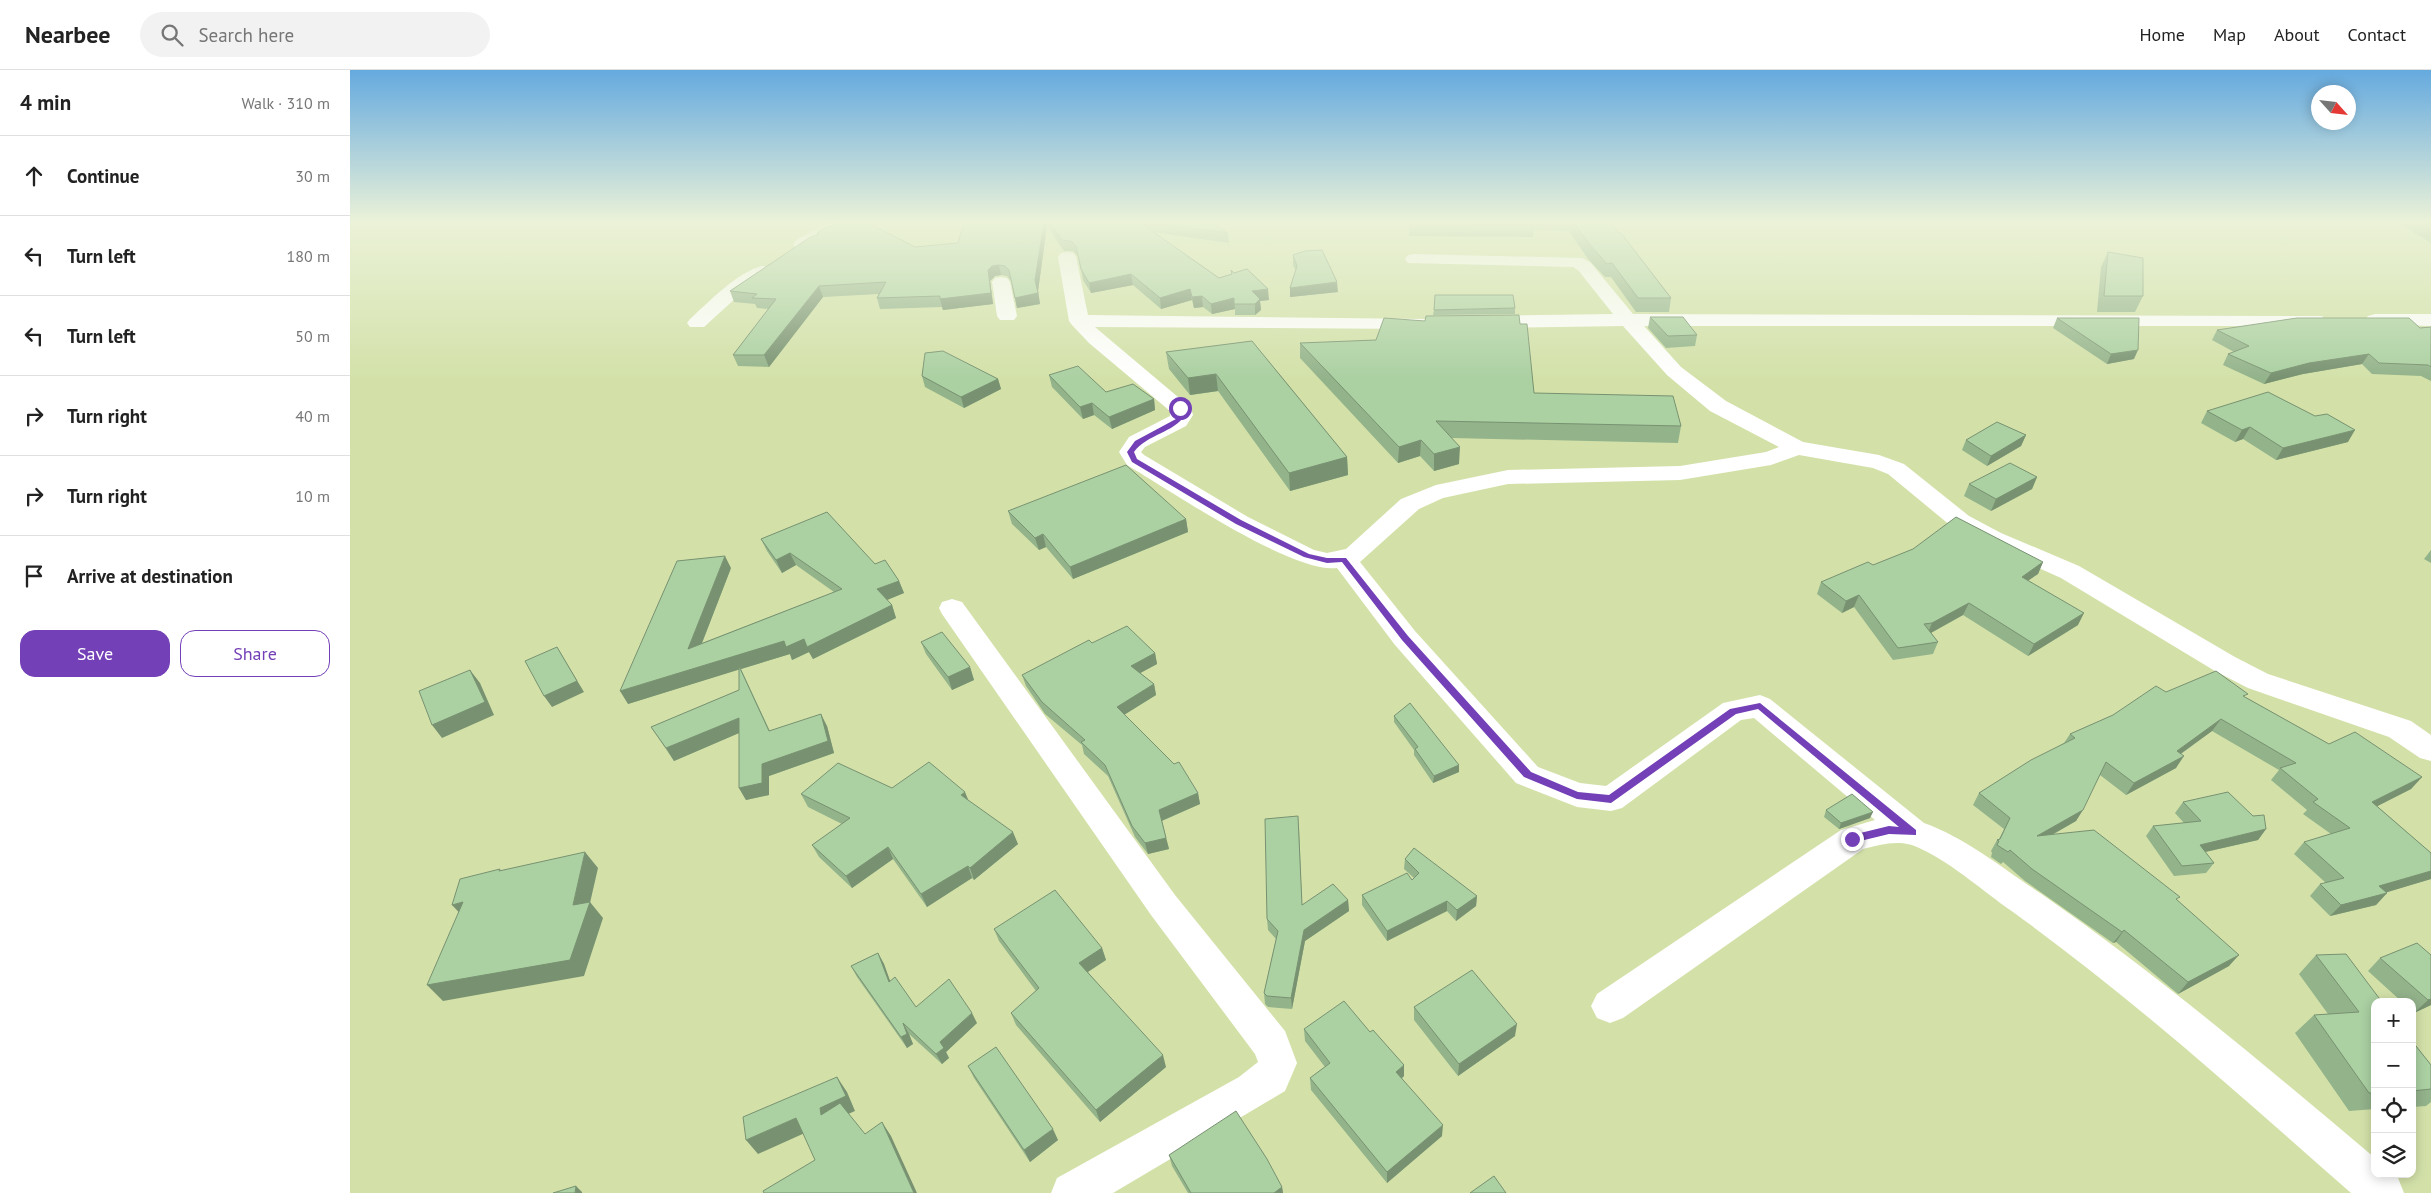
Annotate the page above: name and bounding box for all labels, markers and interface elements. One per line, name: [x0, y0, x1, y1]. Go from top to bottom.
search box: [140, 12, 490, 57]
text: Nearbee: [25, 19, 110, 50]
icon: search: [158, 21, 186, 49]
text: Search here: [198, 23, 294, 47]
text: Home: [2139, 23, 2185, 46]
text: Map: [2213, 23, 2246, 46]
text: About: [2274, 23, 2320, 46]
text: Contact: [2348, 23, 2406, 46]
north arrow: [2311, 85, 2356, 130]
text: 4 min: [20, 89, 71, 116]
text: Walk · 310 m: [241, 93, 330, 113]
icon: ahead: [20, 162, 48, 190]
text: Continue: [67, 164, 139, 188]
text: 30 m: [295, 166, 330, 186]
icon: left: [20, 242, 48, 270]
text: Turn left: [67, 244, 136, 268]
text: 180 m: [287, 246, 330, 266]
icon: left: [20, 322, 48, 350]
text: Turn left: [67, 324, 136, 348]
text: 50 m: [295, 326, 330, 346]
route start: [1169, 397, 1192, 420]
icon: right: [20, 402, 48, 430]
text: Turn right: [67, 404, 147, 428]
text: 40 m: [295, 406, 330, 426]
icon: right: [20, 482, 48, 510]
text: Turn right: [67, 484, 147, 508]
text: 10 m: [295, 486, 330, 506]
icon: arrive: [20, 562, 48, 590]
text: Arrive at destination: [67, 564, 233, 588]
button: Save: [20, 630, 170, 677]
button: Share: [180, 630, 330, 677]
route end: [1841, 828, 1864, 851]
map controls: [2371, 998, 2416, 1178]
button: +: [2371, 998, 2416, 1043]
button: −: [2371, 1043, 2416, 1088]
button: locate: [2371, 1088, 2416, 1133]
button: layers: [2371, 1133, 2416, 1178]

